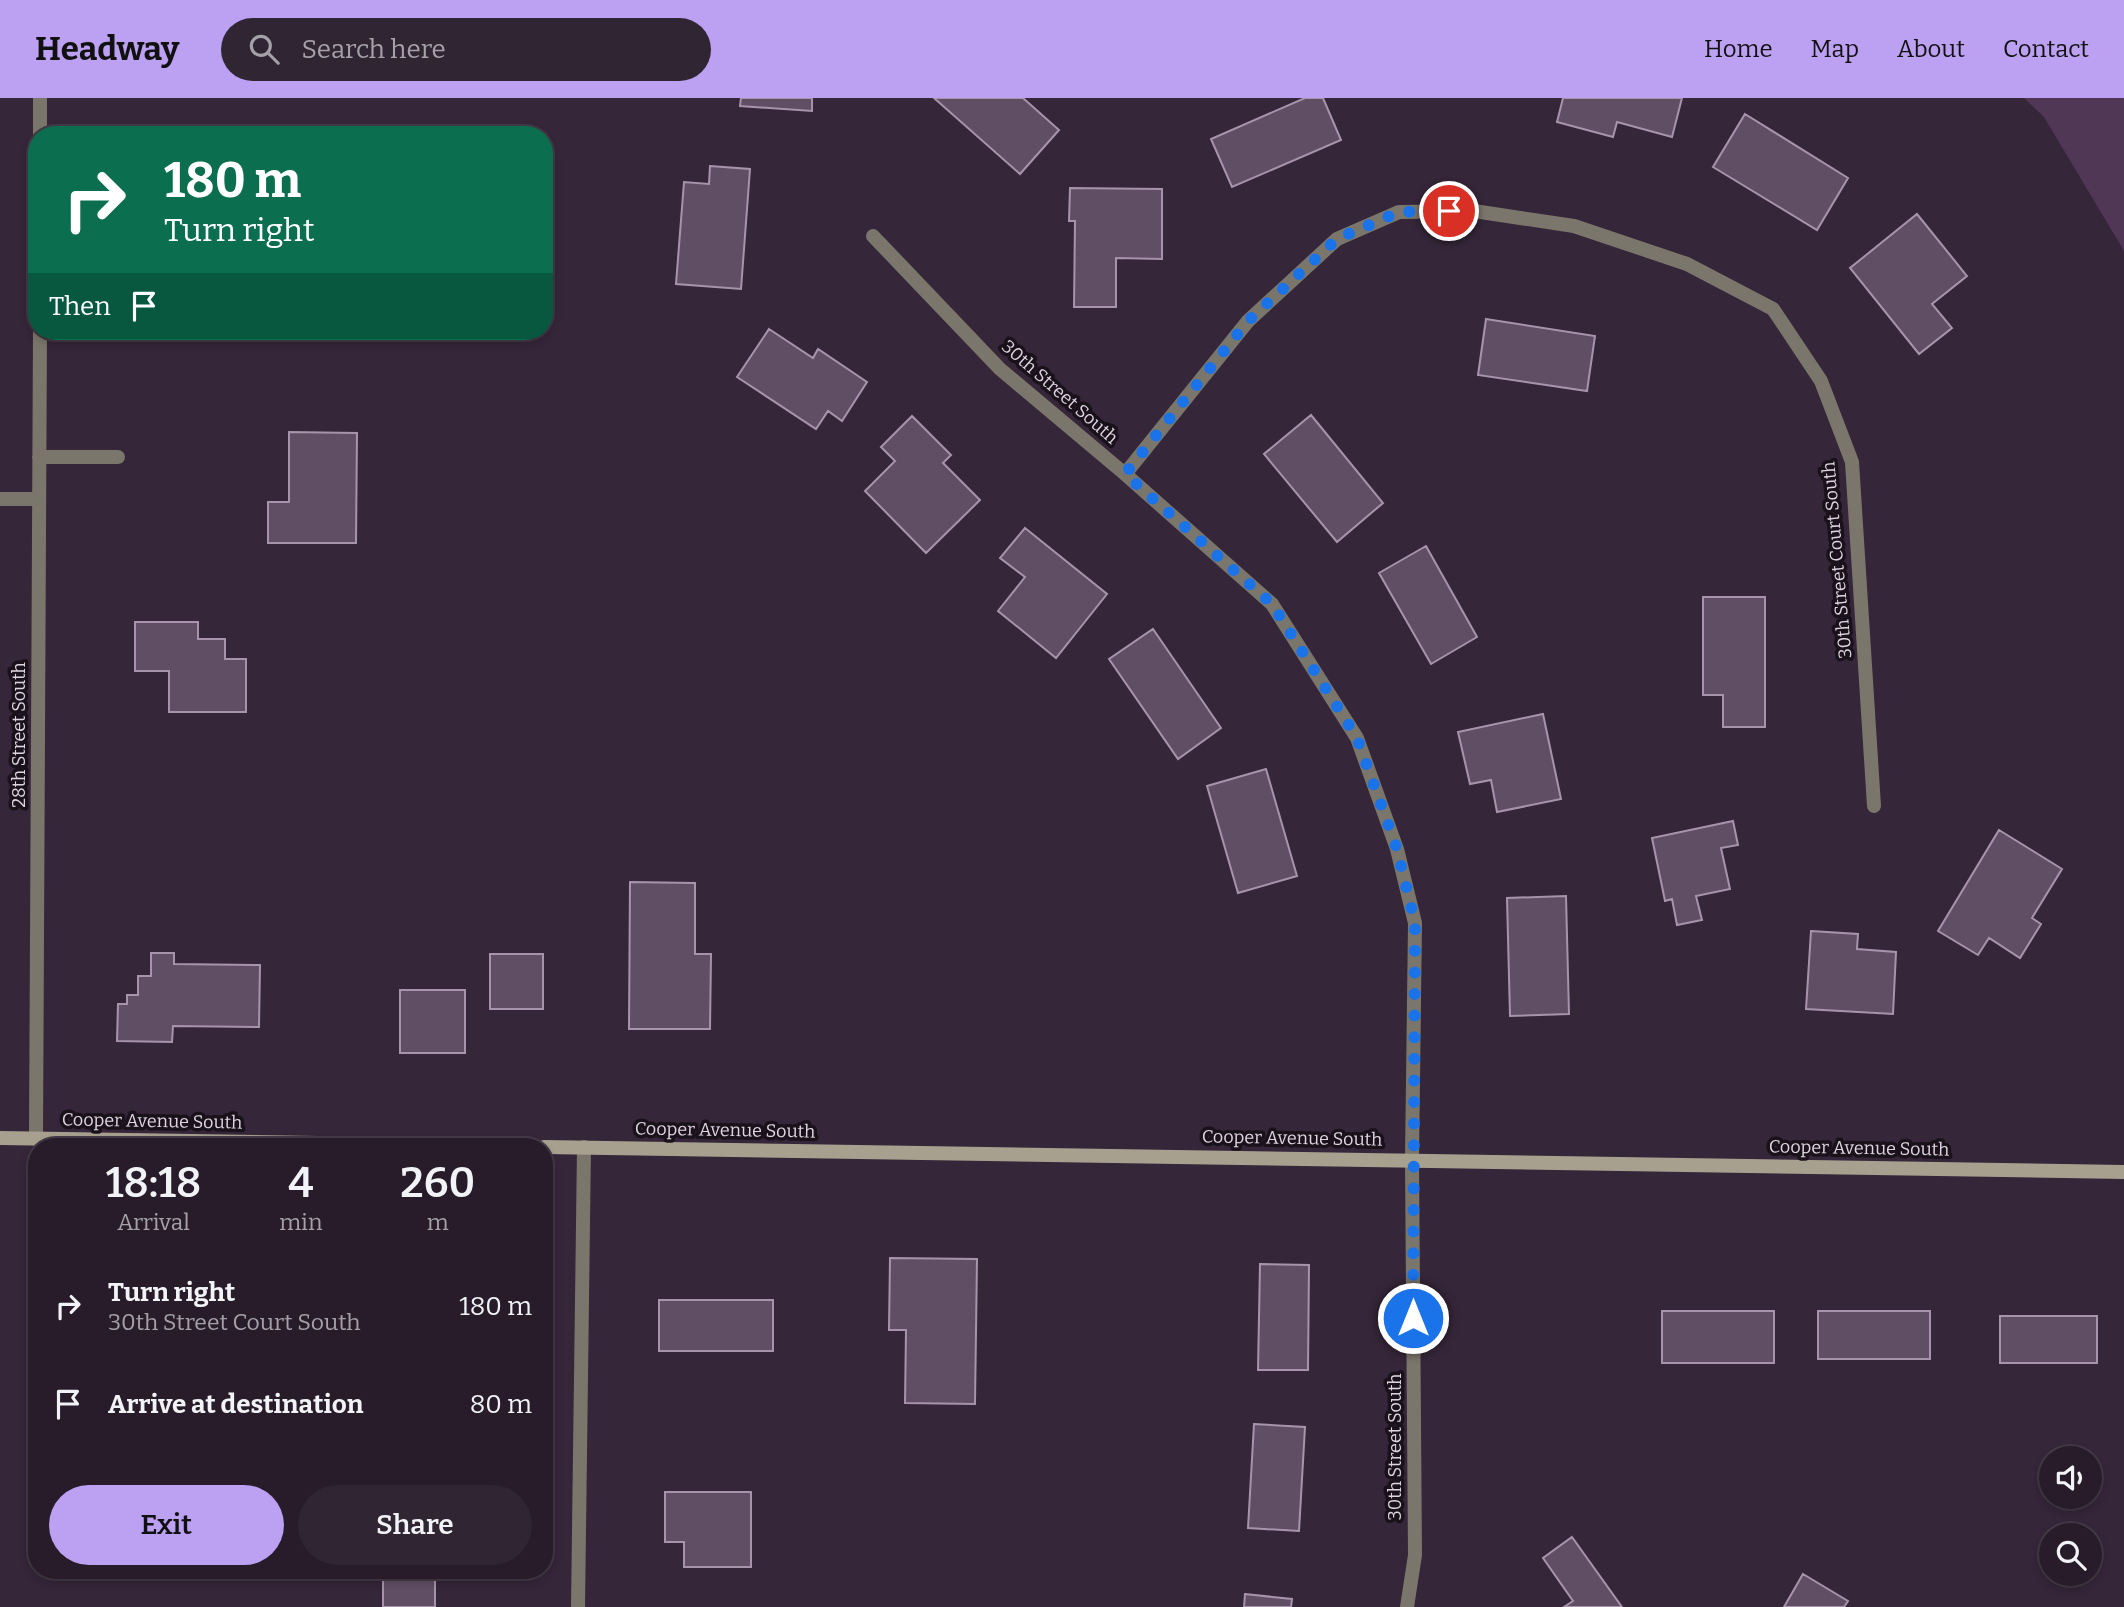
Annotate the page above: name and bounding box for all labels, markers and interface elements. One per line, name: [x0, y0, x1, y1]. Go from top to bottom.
search box: [221, 18, 711, 81]
text: Headway: [35, 29, 179, 69]
icon: search: [245, 30, 283, 68]
text: Search here: [301, 34, 446, 65]
text: Home: [1704, 35, 1773, 63]
text: Map: [1811, 35, 1859, 63]
text: About: [1897, 35, 1965, 63]
text: Contact: [2003, 35, 2089, 63]
text: 180 m: [164, 151, 301, 210]
icon: right: [49, 154, 140, 245]
pin: [1419, 181, 1479, 241]
icon: arrive: [1430, 192, 1468, 230]
text: Turn right: [164, 211, 315, 249]
icon: arrive: [125, 287, 163, 325]
text: Then: [49, 291, 111, 322]
street label: 30th Street South: [997, 335, 1123, 449]
street label: 30th Street Court South: [1817, 461, 1857, 659]
street label: 28th Street South: [8, 662, 30, 808]
street label: Cooper Avenue South: [62, 1108, 242, 1134]
street label: Cooper Avenue South: [635, 1117, 815, 1143]
street label: Cooper Avenue South: [1202, 1125, 1382, 1151]
street label: Cooper Avenue South: [1769, 1135, 1949, 1161]
text: 18:18: [106, 1158, 201, 1208]
text: 4: [288, 1158, 313, 1208]
text: 260: [400, 1158, 475, 1208]
text: Arrival: [117, 1208, 190, 1236]
text: min: [279, 1208, 322, 1236]
text: m: [427, 1208, 449, 1236]
text: Turn right: [108, 1277, 235, 1308]
position arrow: [1376, 1281, 1450, 1355]
icon: right: [49, 1287, 87, 1325]
text: 180 m: [459, 1291, 532, 1322]
text: 30th Street Court South: [108, 1308, 361, 1336]
street label: 30th Street South: [1384, 1374, 1406, 1520]
icon: arrive: [49, 1385, 87, 1423]
text: Arrive at destination: [108, 1389, 363, 1420]
text: 80 m: [470, 1389, 532, 1420]
map controls: [2039, 1446, 2102, 1586]
button: sound: [2039, 1446, 2102, 1509]
button: Exit: [49, 1485, 284, 1565]
button: Share: [298, 1485, 532, 1565]
button: search: [2039, 1523, 2102, 1586]

